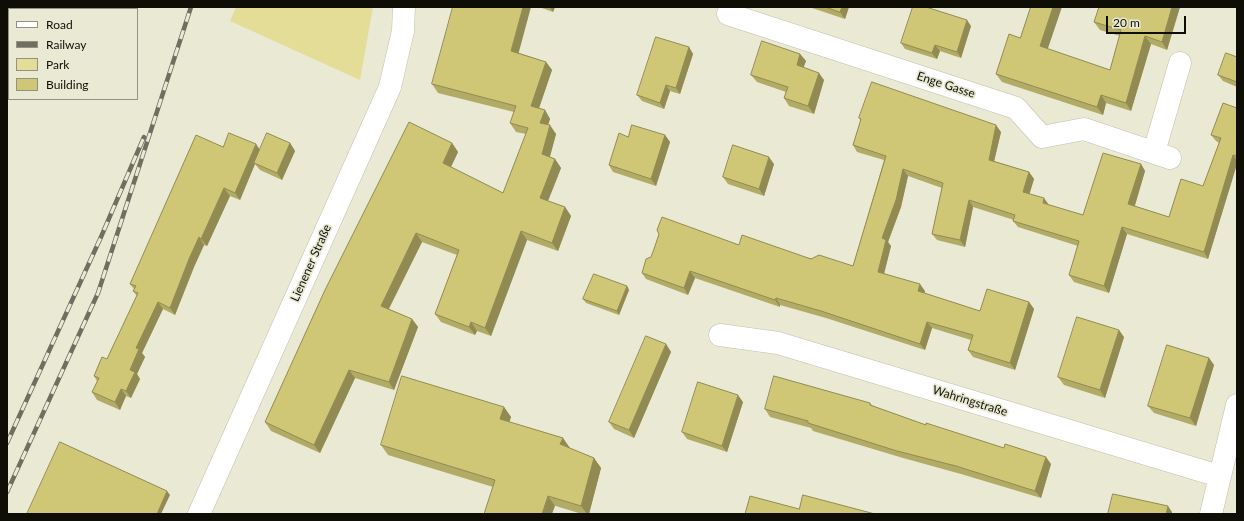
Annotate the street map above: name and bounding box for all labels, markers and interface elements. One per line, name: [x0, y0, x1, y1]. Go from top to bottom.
legend: [8, 8, 138, 100]
scale bar: [1108, 8, 1188, 34]
text: 20 m: [1113, 15, 1140, 30]
text: Road: [46, 17, 73, 32]
text: Railway: [46, 37, 86, 52]
text: Park: [46, 57, 69, 72]
street label: Enge Gasse: [915, 69, 977, 101]
text: Building: [46, 77, 89, 92]
street label: Lienener Straße: [288, 222, 334, 304]
street label: Wahringstraße: [931, 383, 1009, 419]

